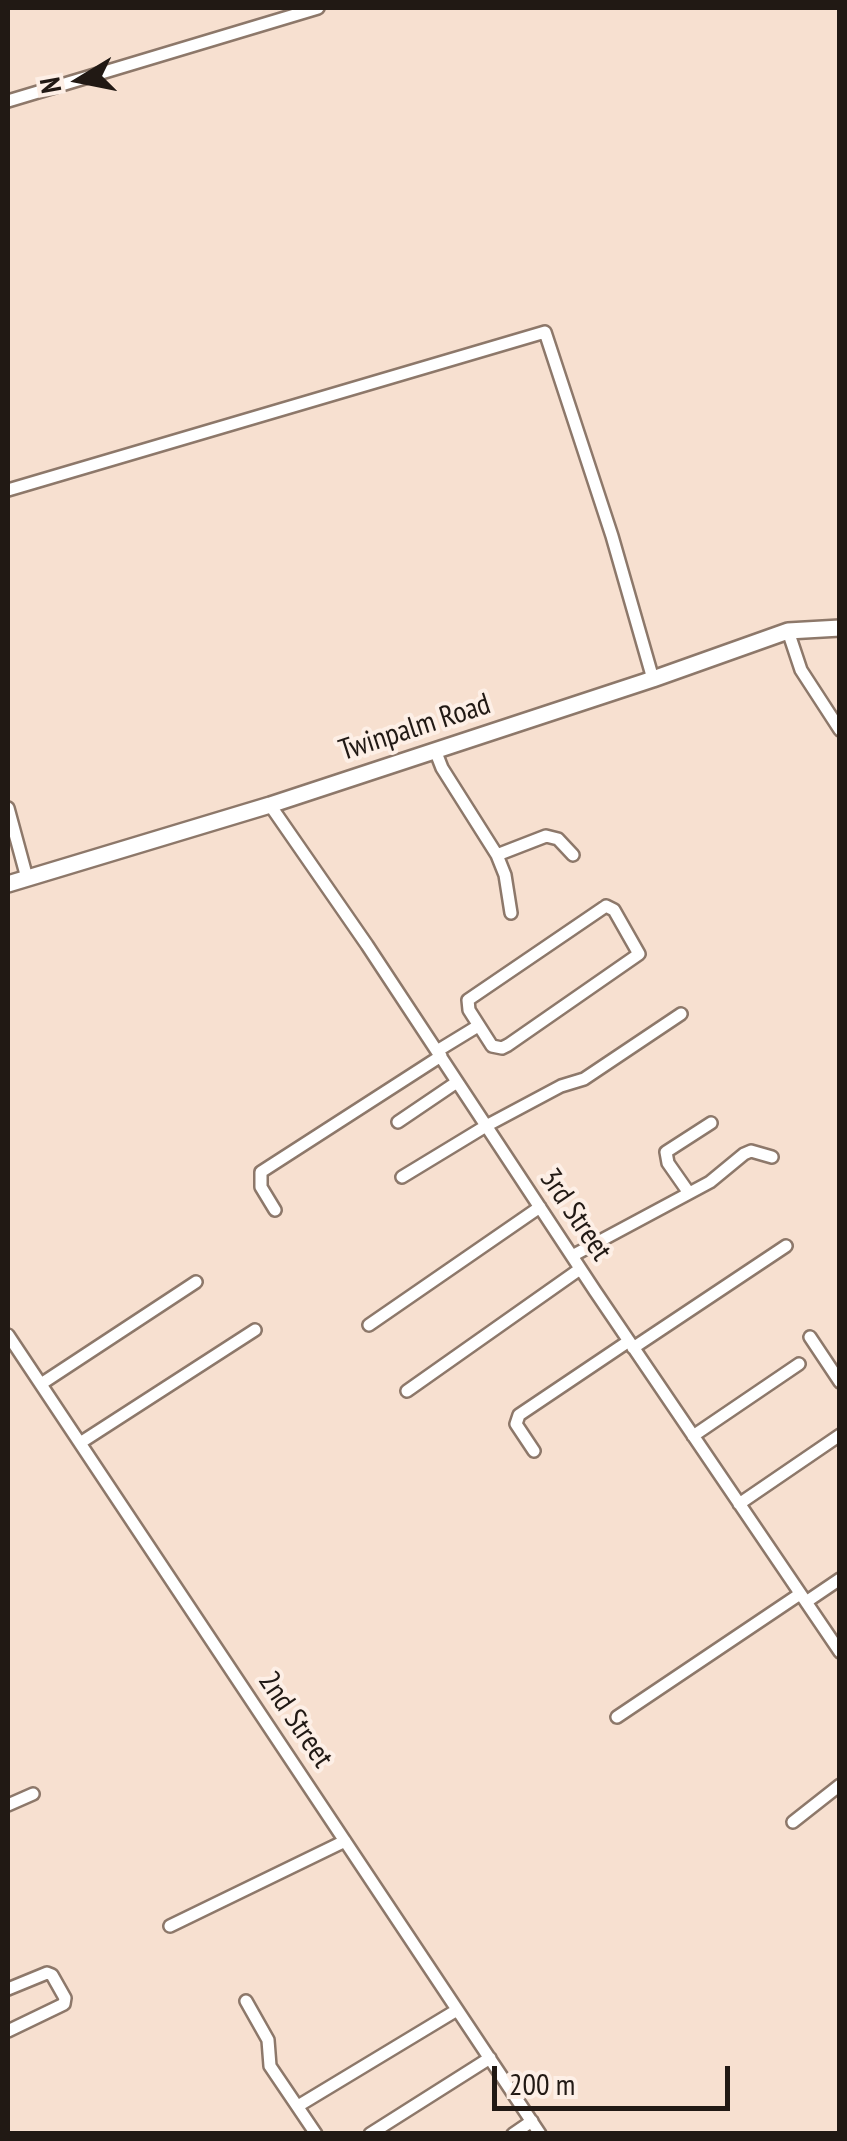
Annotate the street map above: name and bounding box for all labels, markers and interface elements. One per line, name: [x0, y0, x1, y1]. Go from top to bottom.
north arrow: [30, 30, 130, 130]
text: N: [30, 75, 69, 96]
street label: Twinpalm Road: [335, 687, 495, 769]
street label: 3rd Street: [531, 1162, 619, 1268]
street label: 2nd Street: [250, 1665, 340, 1775]
scale bar: [497, 2046, 734, 2108]
text: 200 m: [509, 2064, 575, 2103]

